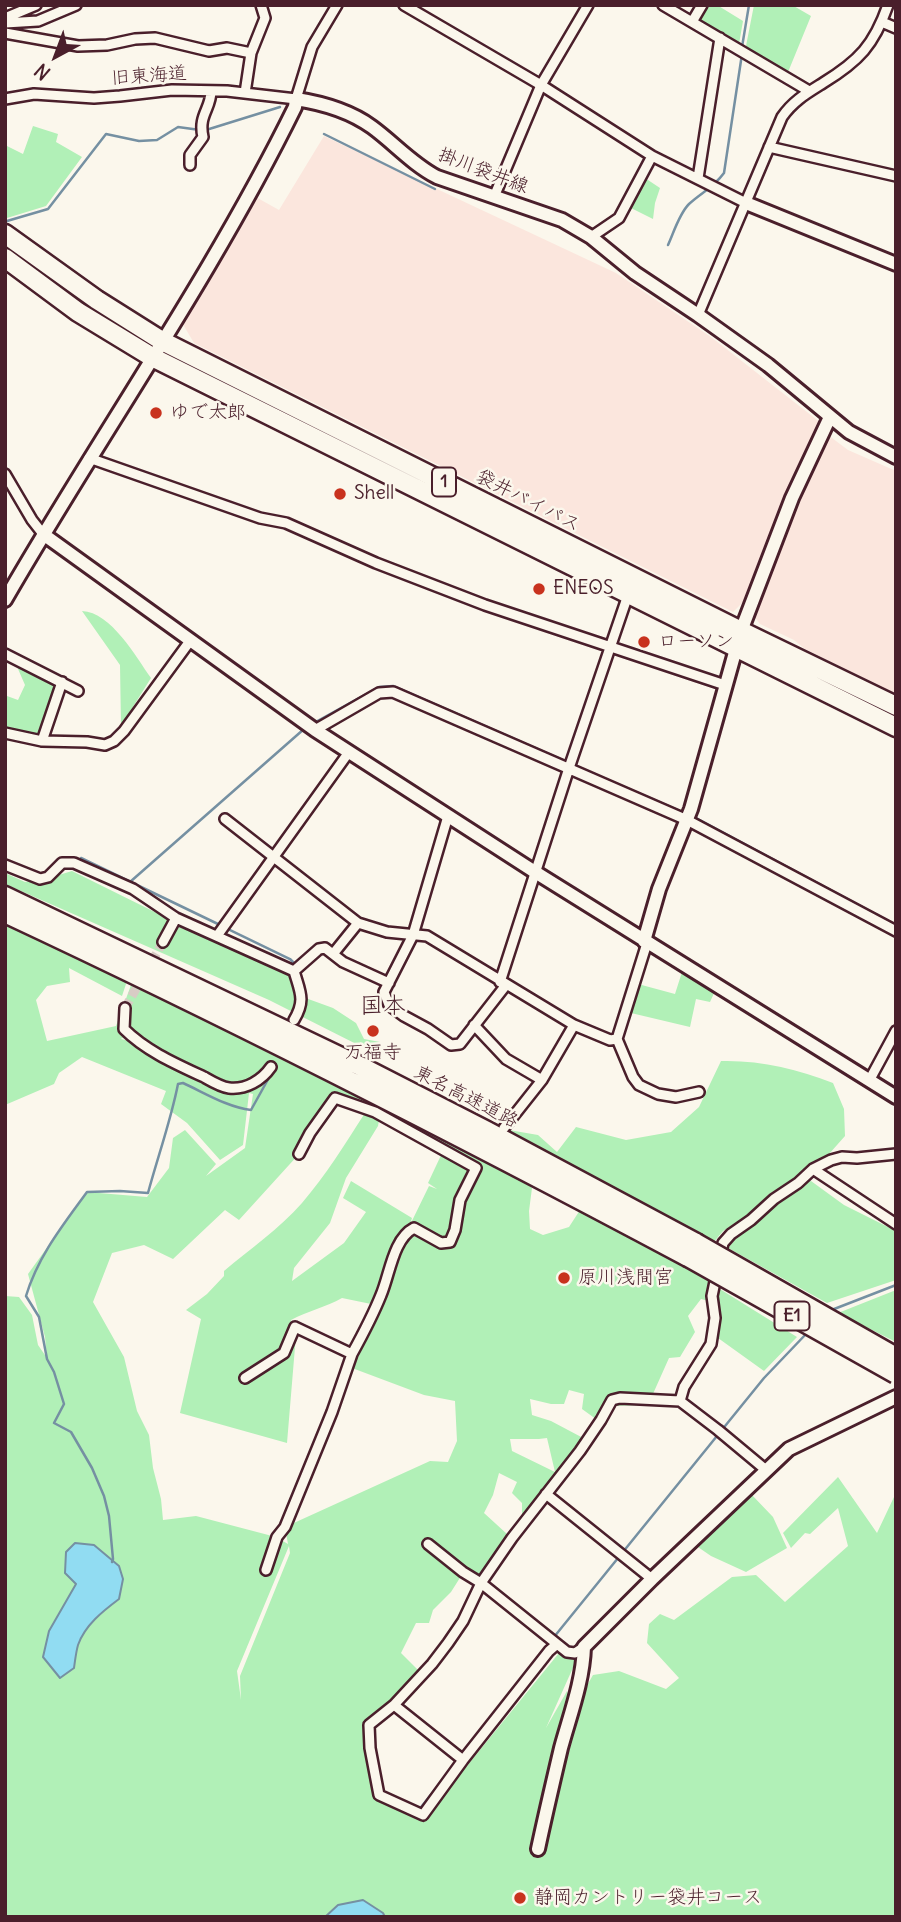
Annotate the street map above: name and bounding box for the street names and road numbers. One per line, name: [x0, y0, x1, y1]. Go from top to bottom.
street label: 旧東海道: [110, 62, 188, 90]
street label: 掛川袋井線: [435, 143, 531, 199]
street label: 袋井バイパス: [472, 465, 584, 537]
road number: 1: [432, 468, 456, 496]
street label: 東名高速道路: [410, 1061, 522, 1133]
road number: E1: [774, 1302, 810, 1330]

